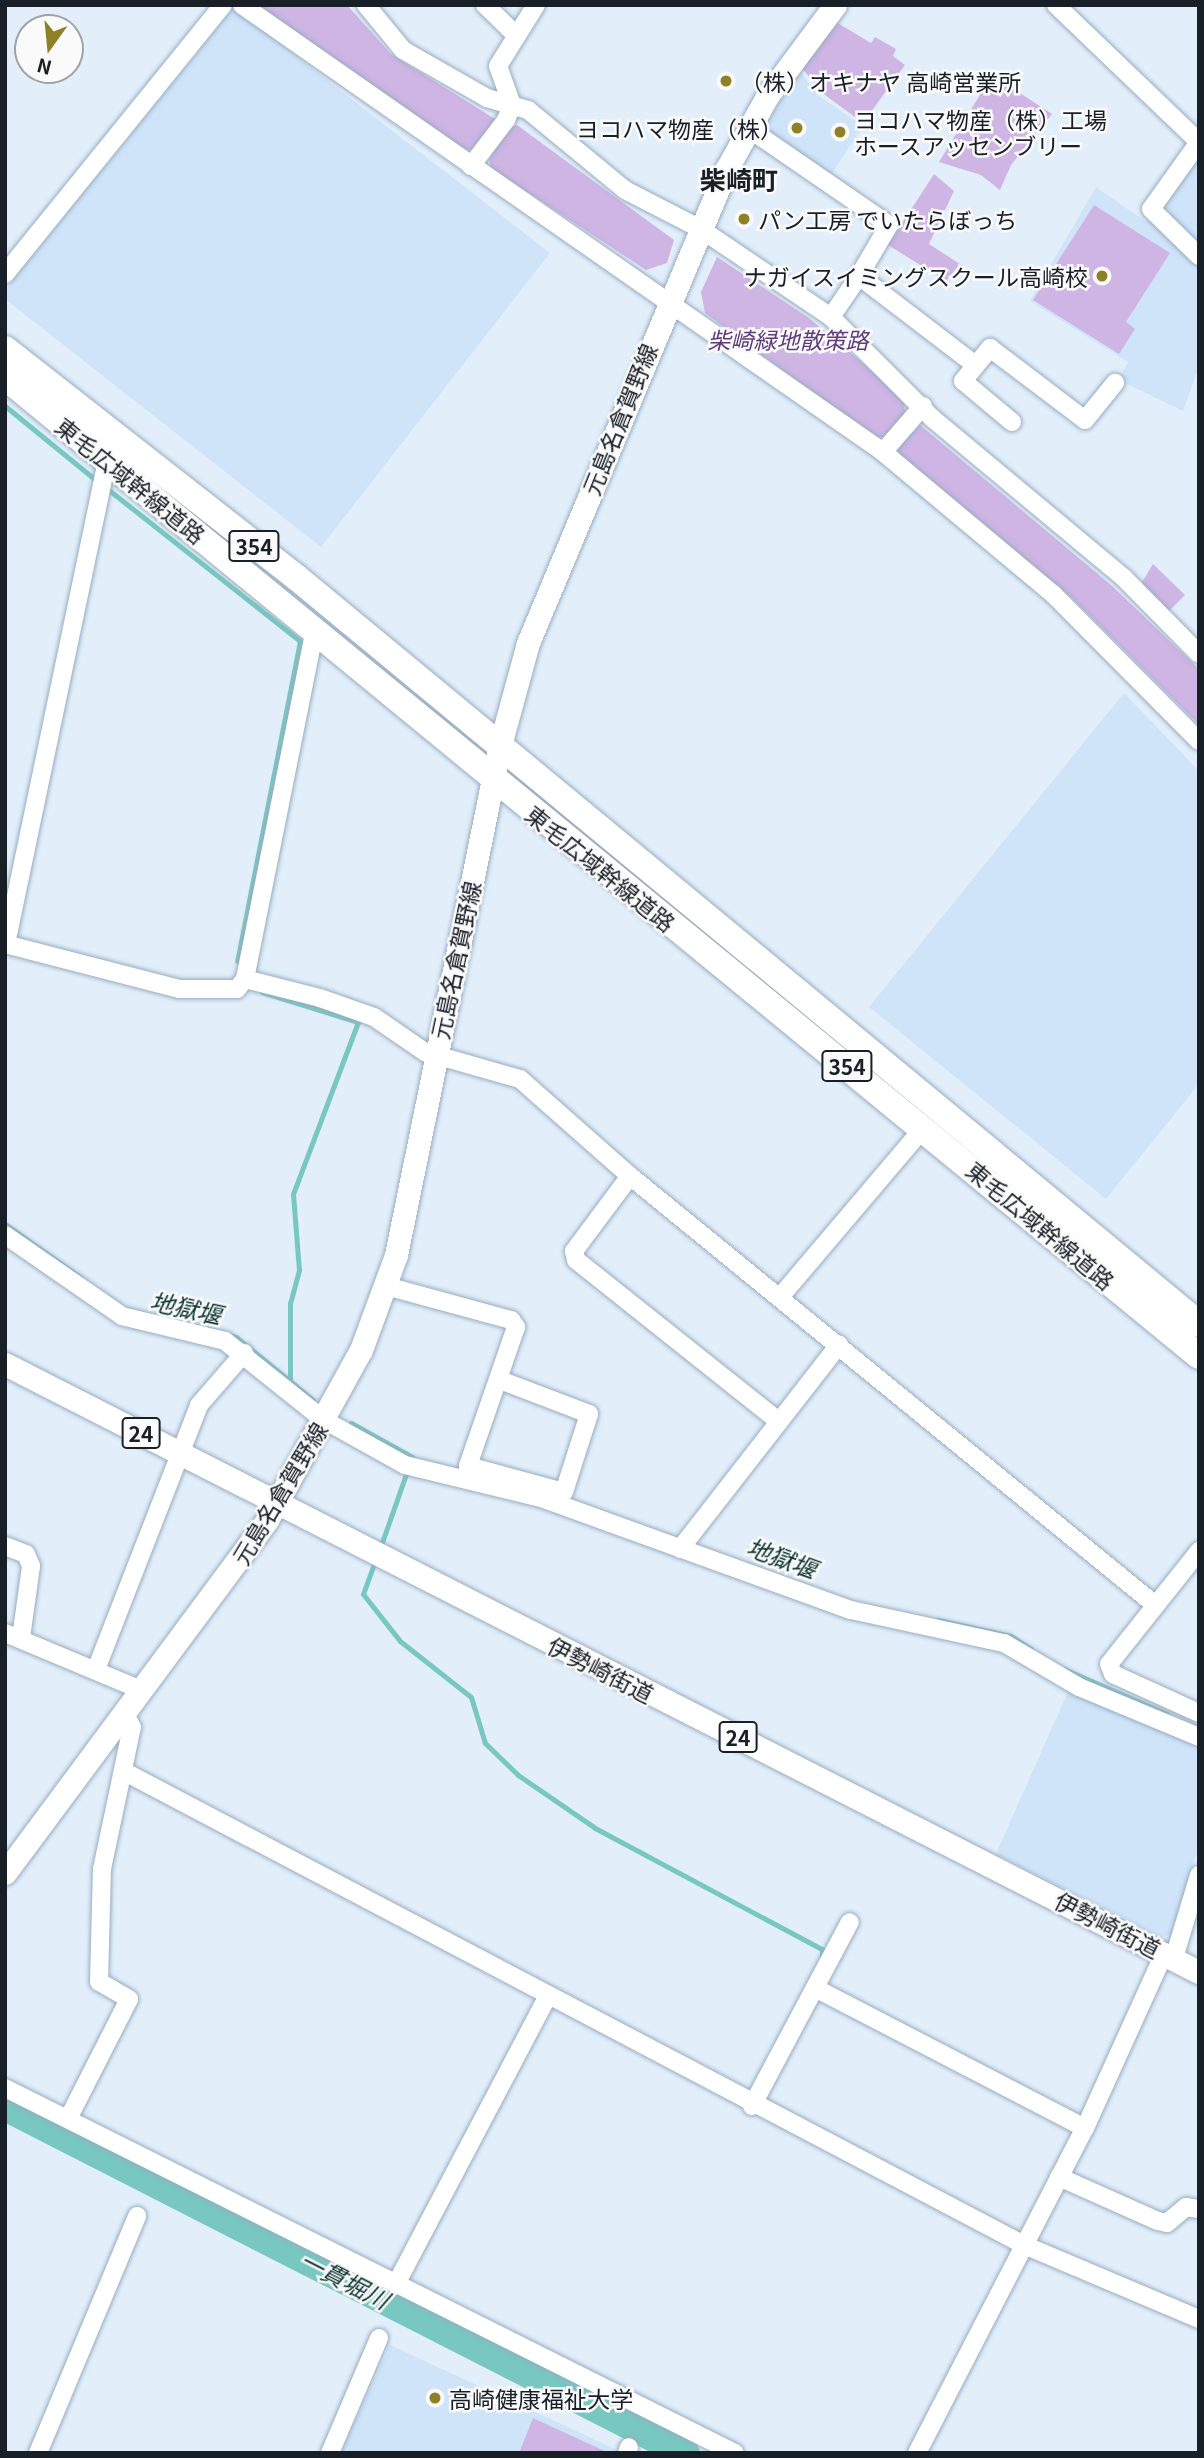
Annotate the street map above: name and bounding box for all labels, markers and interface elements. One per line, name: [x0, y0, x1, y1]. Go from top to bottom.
north arrow: [14, 14, 84, 84]
text: N: [34, 53, 54, 83]
place label: （株）オキナヤ 高崎営業所: [740, 67, 1021, 95]
marker: （株）オキナヤ 高崎営業所: [718, 73, 734, 89]
place label: ヨコハマ物産（株）工場 ホースアッセンブリー: [854, 105, 1107, 159]
place label: ヨコハマ物産（株）: [576, 114, 783, 142]
marker: ヨコハマ物産（株）: [789, 120, 805, 136]
marker: ヨコハマ物産（株）工場 ホースアッセンブリー: [832, 124, 848, 140]
district label: 柴崎町: [700, 163, 778, 195]
place label: パン工房 でいたらぼっち: [758, 205, 1016, 233]
marker: パン工房 でいたらぼっち: [736, 211, 752, 227]
place label: ナガイスイミングスクール高崎校: [743, 262, 1088, 290]
marker: ナガイスイミングスクール高崎校: [1094, 268, 1110, 284]
park label: 柴崎緑地散策路: [708, 325, 868, 353]
street label: 元島名倉賀野線: [576, 339, 662, 499]
street label: 東毛広域幹線道路: [51, 411, 211, 549]
road number: 354: [228, 528, 280, 564]
street label: 東毛広域幹線道路: [521, 799, 681, 937]
street label: 元島名倉賀野線: [425, 878, 485, 1042]
road number: 354: [821, 1048, 873, 1084]
street label: 東毛広域幹線道路: [962, 1155, 1120, 1295]
water label: 地獄堰: [148, 1285, 224, 1329]
road number: 24: [120, 1416, 162, 1450]
street label: 元島名倉賀野線: [226, 1417, 332, 1569]
water label: 地獄堰: [743, 1531, 821, 1583]
street label: 伊勢崎街道: [544, 1631, 658, 1707]
road number: 24: [717, 1720, 759, 1754]
street label: 伊勢崎街道: [1051, 1886, 1165, 1962]
water label: 一貫堀川: [296, 2244, 394, 2314]
place label: 高崎健康福祉大学: [449, 2384, 633, 2412]
marker: 高崎健康福祉大学: [427, 2390, 443, 2406]

